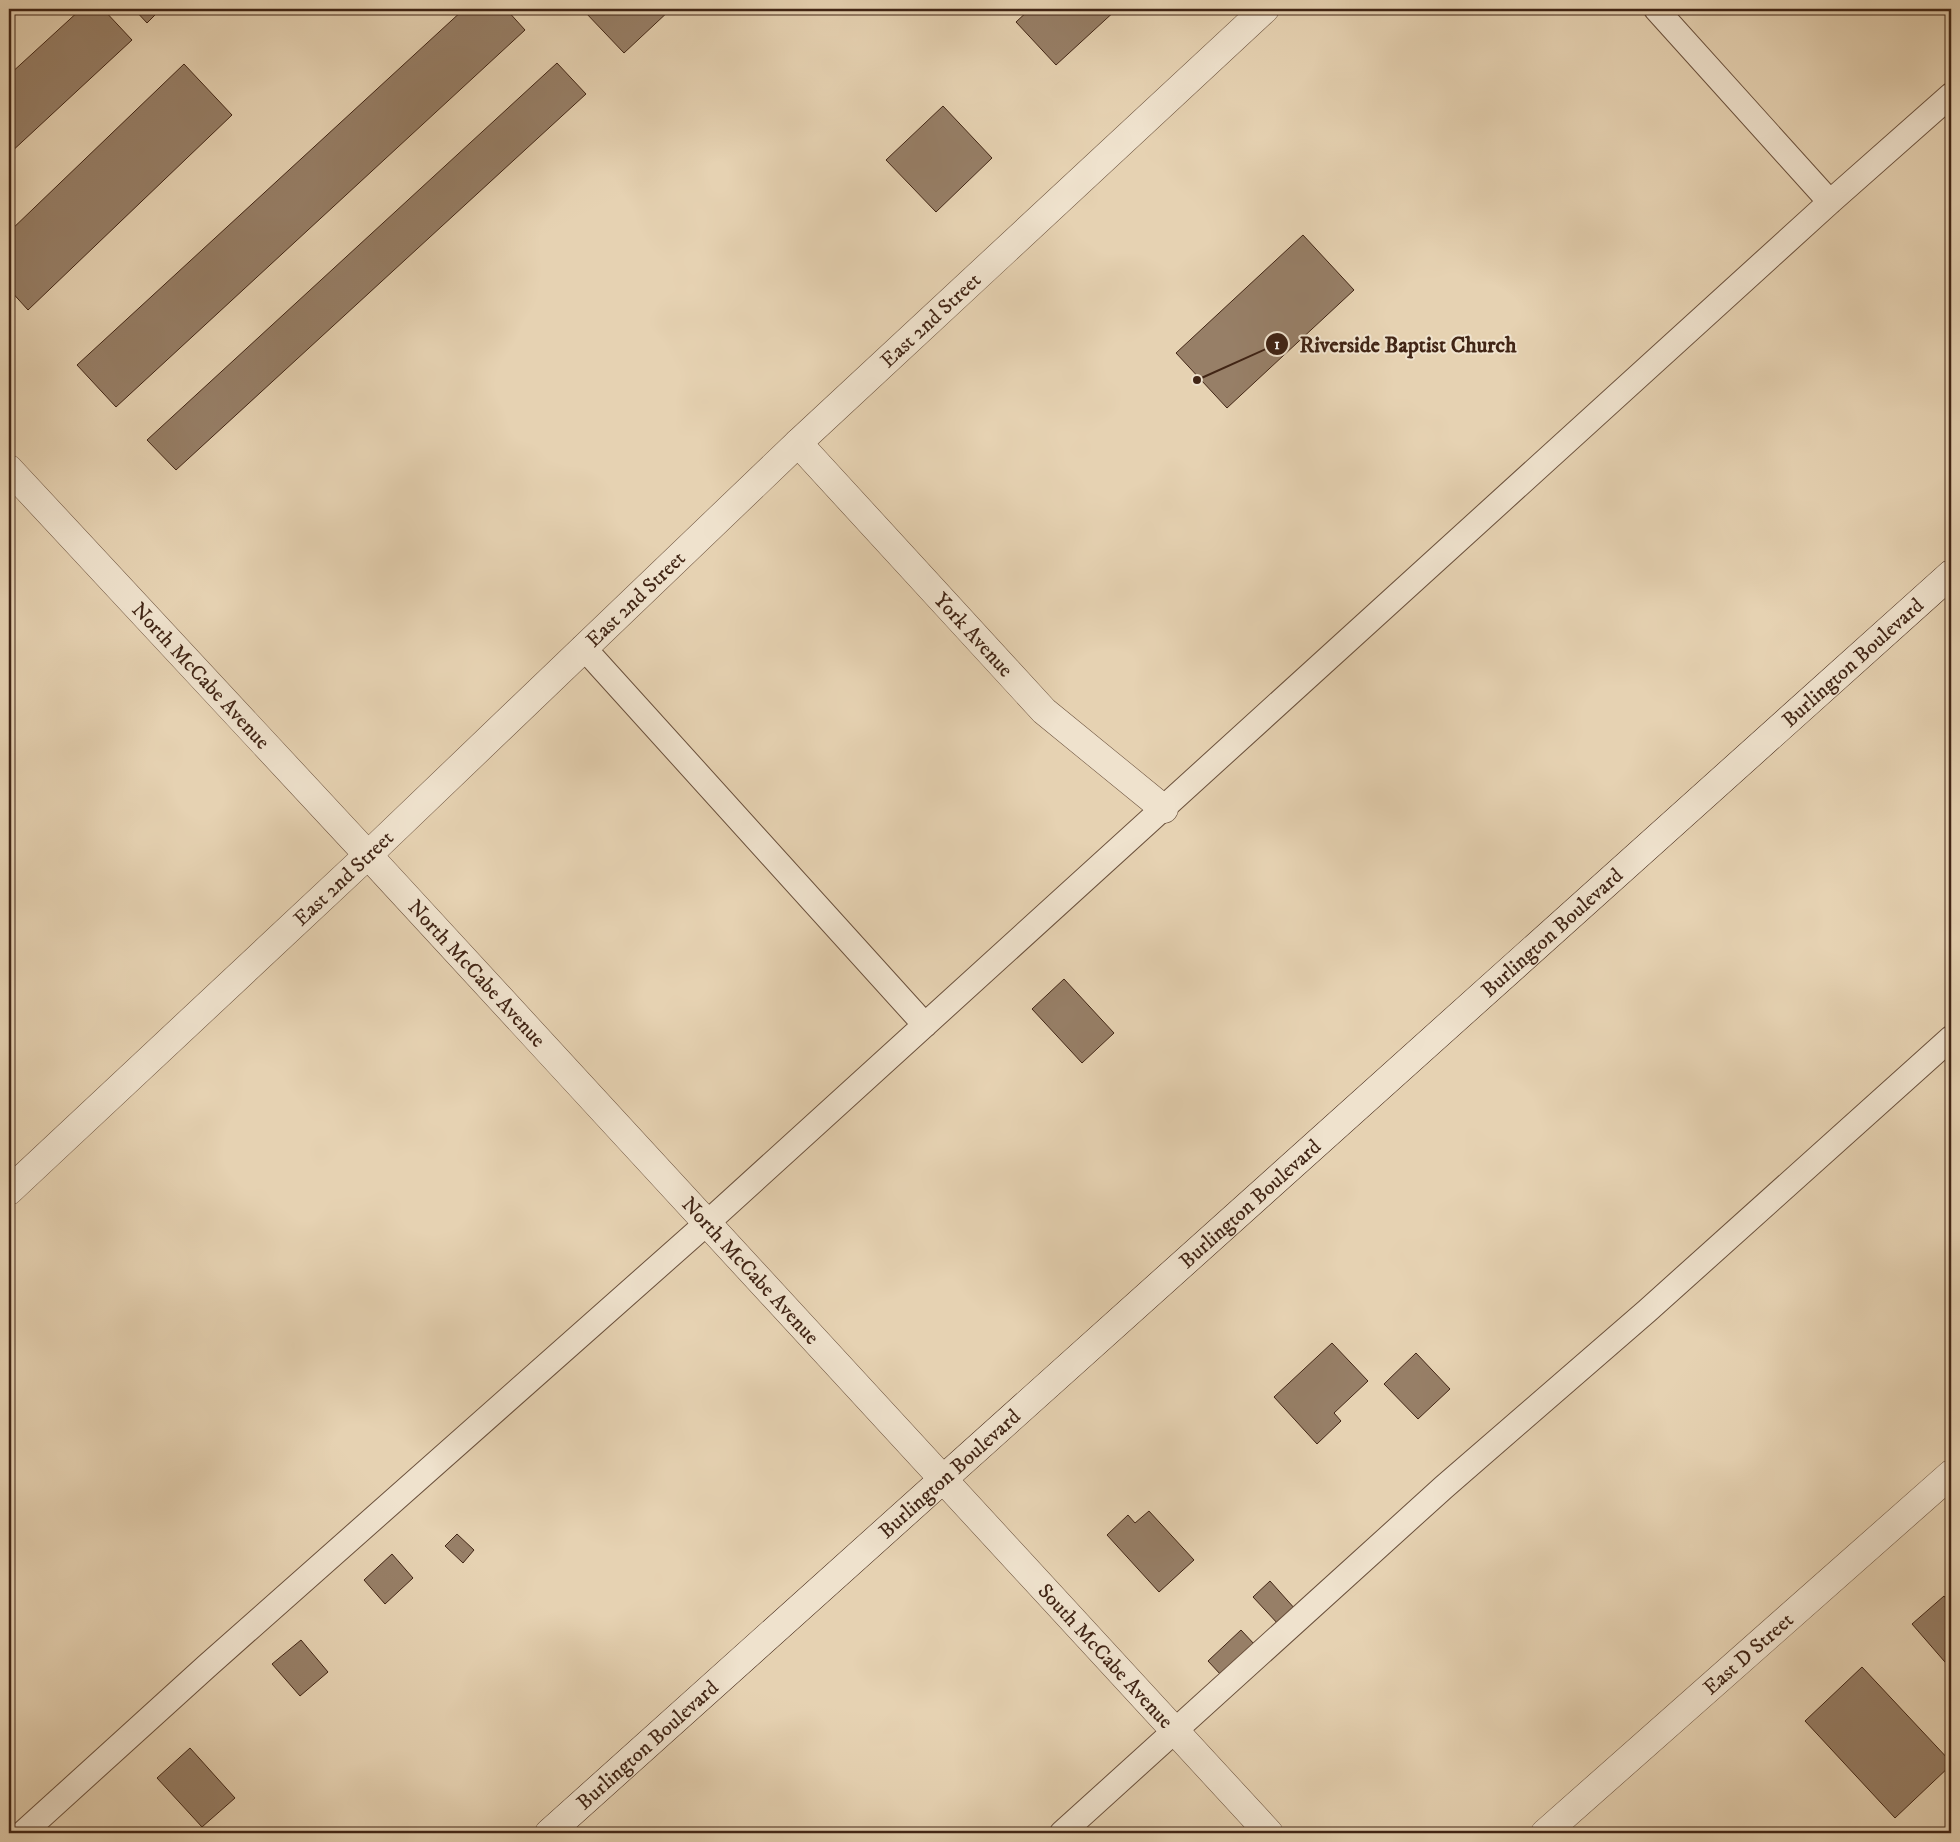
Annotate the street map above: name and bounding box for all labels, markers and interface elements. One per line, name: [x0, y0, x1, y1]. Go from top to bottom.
street label: East 2nd Street: [875, 267, 987, 374]
callout: Riverside Baptist Church: [1264, 326, 1526, 363]
text: Riverside Baptist Church: [1300, 332, 1517, 359]
text: 1: [1274, 335, 1280, 354]
street label: East 2nd Street: [581, 546, 691, 653]
street label: York Avenue: [928, 588, 1018, 683]
street label: Burlington Boulevard: [1777, 592, 1930, 733]
street label: North McCabe Avenue: [126, 597, 275, 755]
street label: East 2nd Street: [288, 825, 400, 932]
street label: Burlington Boulevard: [1476, 862, 1629, 1003]
street label: North McCabe Avenue: [402, 895, 551, 1053]
street label: Burlington Boulevard: [1174, 1134, 1327, 1275]
street label: North McCabe Avenue: [676, 1192, 825, 1351]
street label: Burlington Boulevard: [874, 1404, 1027, 1545]
street label: South McCabe Avenue: [1032, 1579, 1179, 1735]
street label: East D Street: [1698, 1607, 1799, 1701]
street label: Burlington Boulevard: [572, 1675, 725, 1816]

